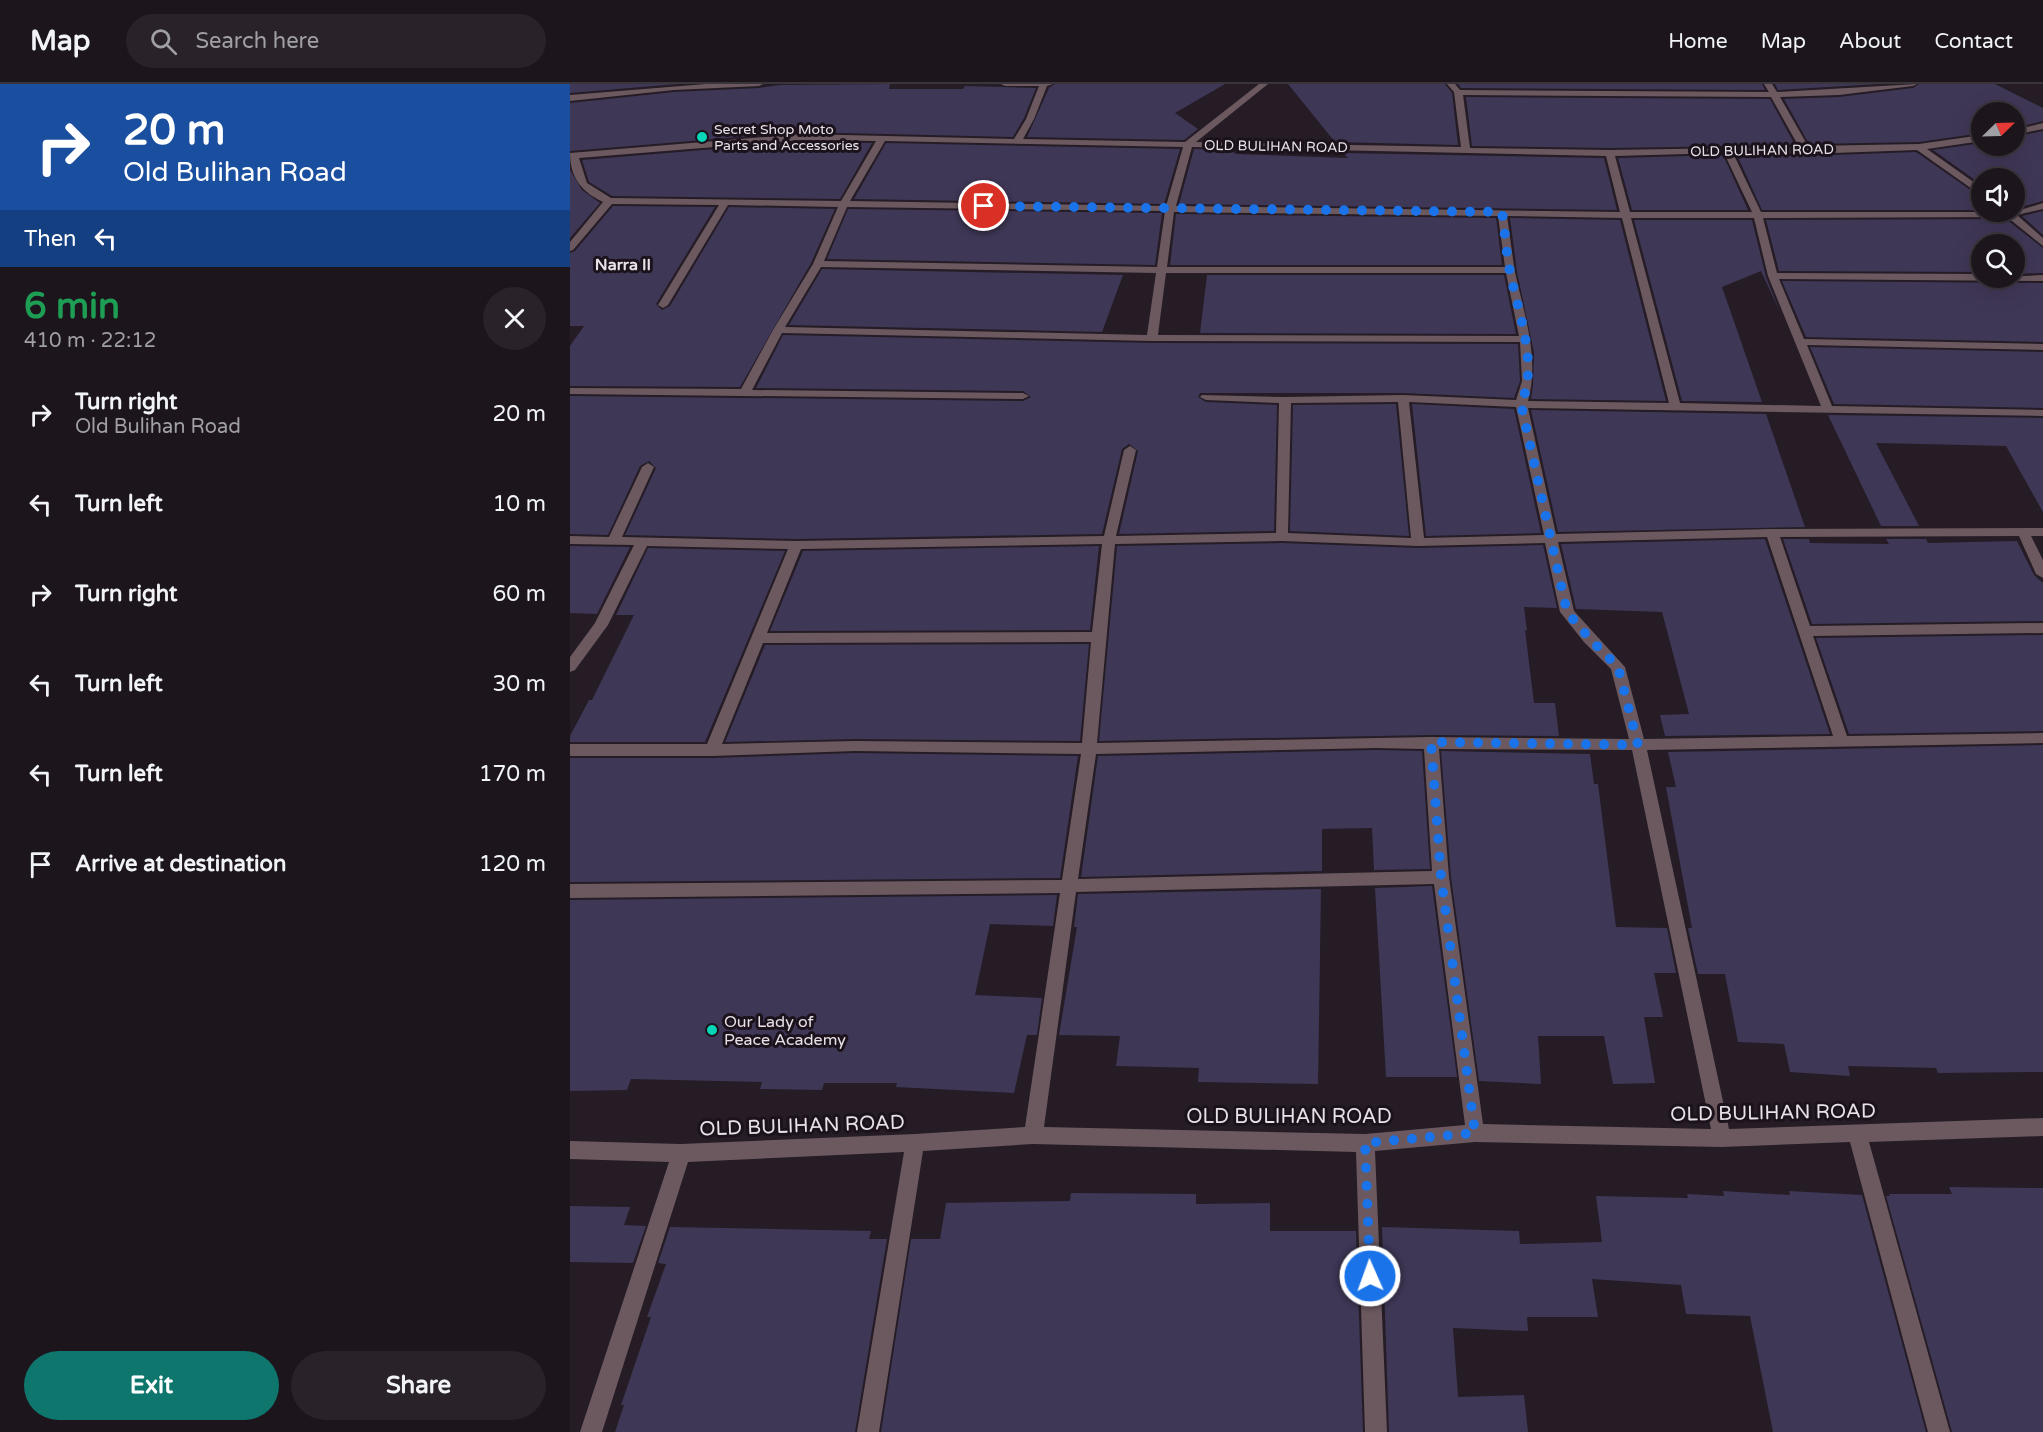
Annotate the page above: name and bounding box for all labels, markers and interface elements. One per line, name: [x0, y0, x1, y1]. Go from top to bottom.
search box: [126, 14, 546, 68]
text: Map: [30, 24, 90, 58]
icon: search: [147, 25, 180, 58]
text: Search here: [195, 28, 319, 54]
text: Home: [1668, 29, 1728, 54]
text: Map: [1761, 29, 1806, 54]
text: About: [1839, 29, 1901, 54]
text: Contact: [1934, 29, 2013, 54]
north arrow: [1971, 102, 2025, 156]
map controls: [1971, 102, 2025, 288]
text: 20 m: [123, 105, 225, 156]
icon: right: [24, 108, 102, 186]
place label: Secret Shop Moto Parts and Accessories: [714, 121, 860, 154]
marker: Secret Shop Moto Parts and Accessories: [695, 130, 709, 144]
street label: OLD BULIHAN ROAD: [1204, 137, 1348, 156]
street label: OLD BULIHAN ROAD: [1690, 141, 1834, 160]
text: Old Bulihan Road: [123, 156, 347, 189]
button: sound: [1971, 168, 2025, 222]
pin: [958, 180, 1009, 231]
icon: arrive: [967, 189, 1000, 222]
icon: left: [89, 222, 122, 255]
text: Then: [24, 226, 77, 252]
button: search: [1971, 234, 2025, 288]
district label: Narra II: [595, 255, 651, 275]
text: 6 min: [24, 285, 120, 328]
button: close: [483, 287, 546, 350]
text: 410 m · 22:12: [24, 329, 156, 353]
text: Turn right: [75, 389, 177, 415]
icon: right: [24, 398, 57, 431]
text: 20 m: [492, 401, 546, 427]
text: Old Bulihan Road: [75, 415, 241, 439]
icon: left: [24, 488, 57, 521]
text: Turn left: [75, 491, 163, 517]
text: 10 m: [492, 491, 546, 517]
icon: right: [24, 578, 57, 611]
text: Turn right: [75, 581, 177, 607]
text: 60 m: [492, 581, 546, 607]
icon: left: [24, 668, 57, 701]
text: Turn left: [75, 671, 163, 697]
text: 30 m: [492, 671, 546, 697]
icon: left: [24, 758, 57, 791]
text: Turn left: [75, 761, 163, 787]
text: 170 m: [479, 761, 546, 787]
icon: arrive: [24, 848, 57, 881]
text: Arrive at destination: [75, 851, 286, 877]
text: 120 m: [479, 851, 546, 877]
place label: Our Lady of Peace Academy: [724, 1012, 846, 1050]
marker: Our Lady of Peace Academy: [705, 1023, 719, 1037]
street label: OLD BULIHAN ROAD: [1670, 1099, 1876, 1127]
street label: OLD BULIHAN ROAD: [1186, 1105, 1392, 1129]
street label: OLD BULIHAN ROAD: [699, 1110, 905, 1142]
position arrow: [1338, 1244, 1402, 1308]
button: Exit: [24, 1351, 279, 1420]
button: Share: [291, 1351, 546, 1420]

